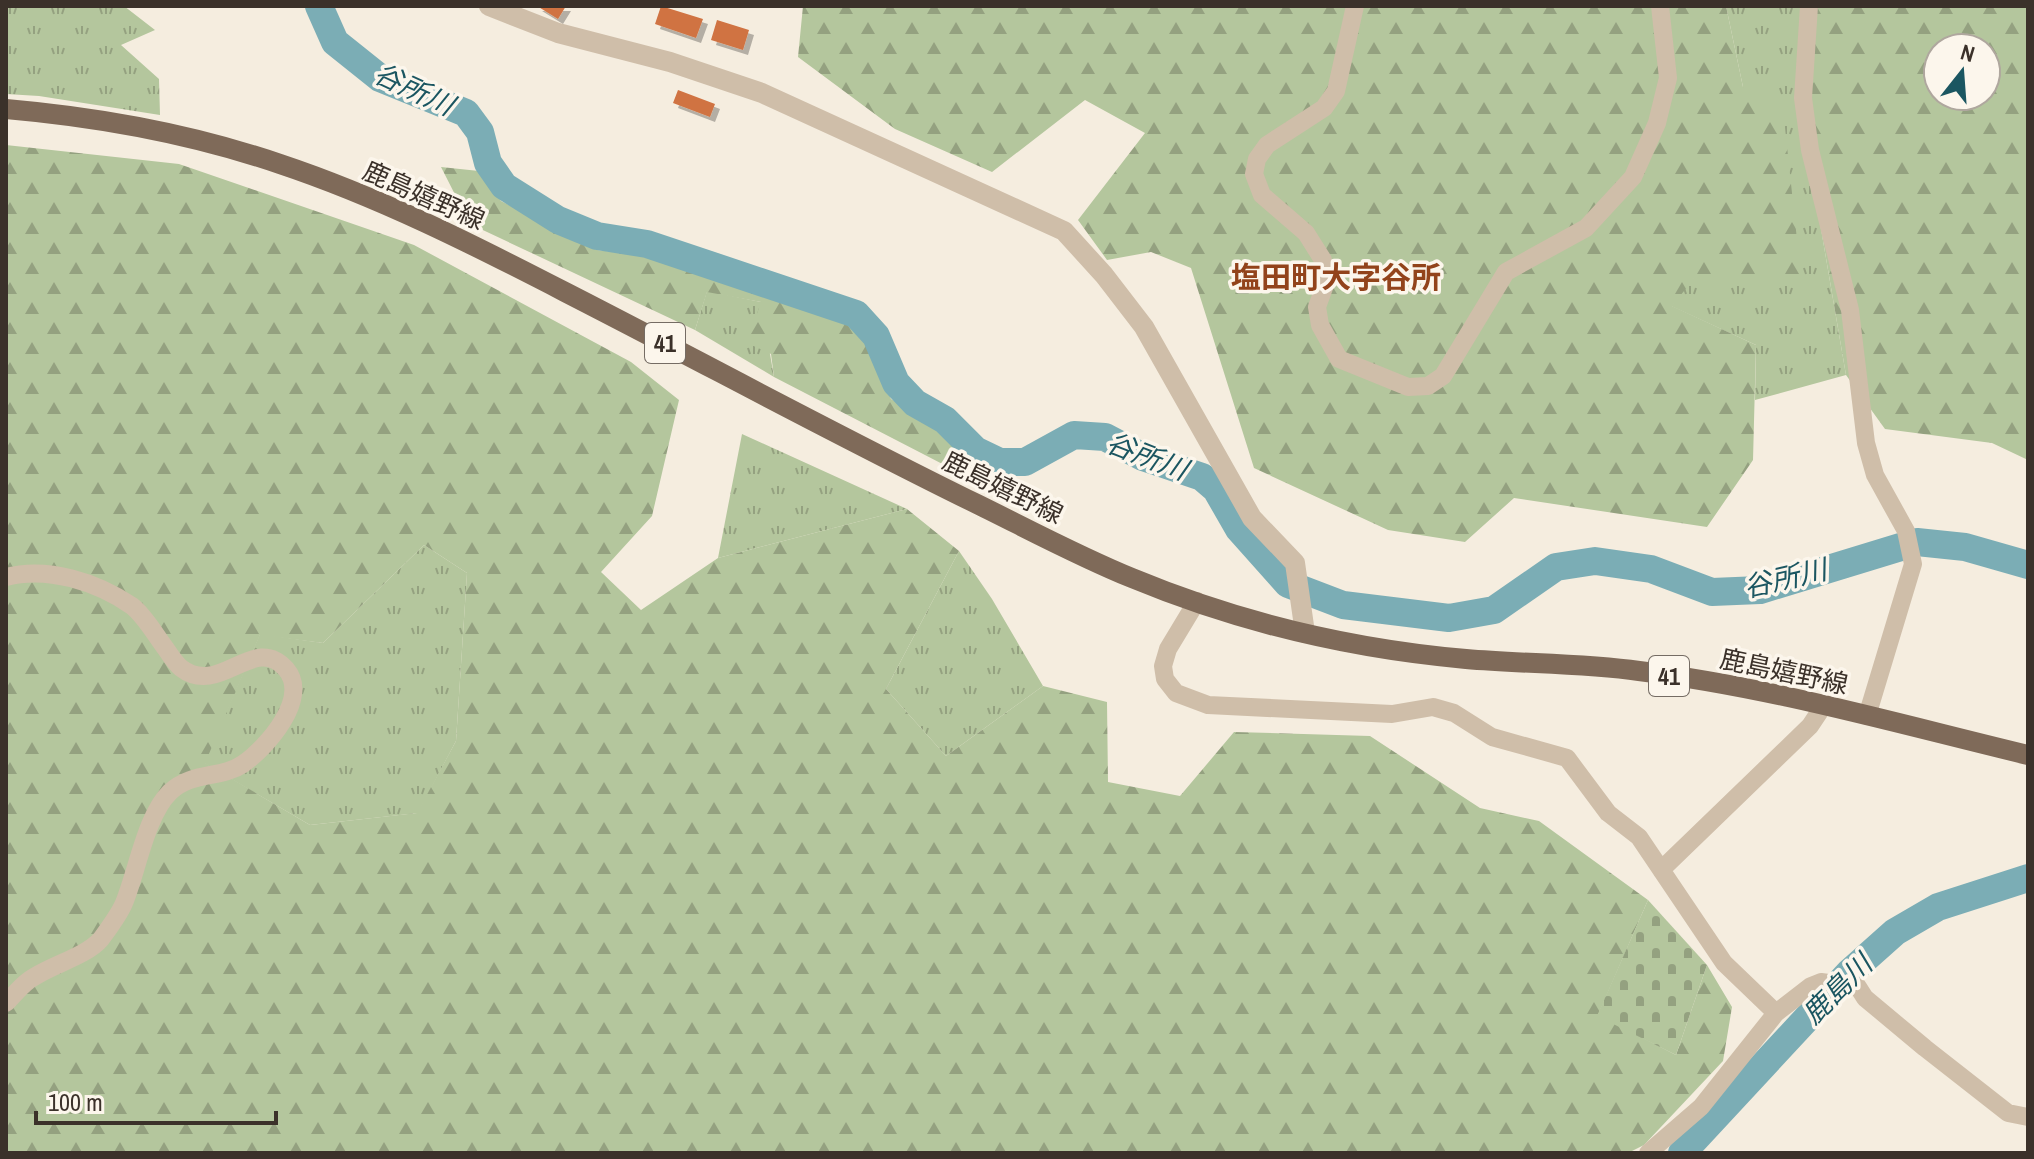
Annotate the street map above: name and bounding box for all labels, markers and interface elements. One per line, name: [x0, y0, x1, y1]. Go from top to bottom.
north arrow: [1922, 32, 2002, 112]
text: N: [1957, 37, 1978, 69]
water label: 谷所川: [368, 54, 463, 125]
street label: 鹿島嬉野線: [357, 153, 491, 237]
district label: 塩田町大字谷所: [1231, 257, 1441, 297]
road number: 41: [645, 323, 685, 363]
water label: 谷所川: [1101, 423, 1196, 490]
street label: 鹿島嬉野線: [937, 443, 1069, 531]
water label: 谷所川: [1740, 549, 1833, 606]
street label: 鹿島嬉野線: [1717, 640, 1851, 702]
road number: 41: [1649, 656, 1689, 696]
water label: 鹿島川: [1794, 944, 1882, 1032]
scale bar: [36, 1075, 276, 1125]
text: 100 m: [48, 1086, 103, 1118]

